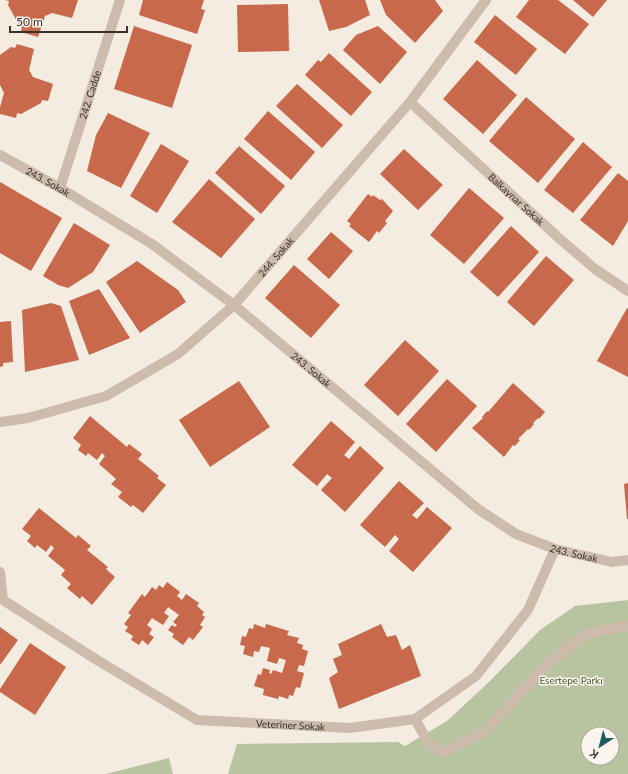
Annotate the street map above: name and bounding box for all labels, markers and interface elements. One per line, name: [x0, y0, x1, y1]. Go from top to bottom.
scale bar: [10, 8, 127, 34]
text: 50 m: [16, 14, 43, 29]
street label: 242. Cadde: [76, 69, 103, 121]
street label: 243. Sokak: [24, 165, 73, 199]
street label: Balkaynar Sokak: [486, 171, 548, 228]
street label: 244. Sokak: [255, 234, 297, 279]
street label: 243. Sokak: [289, 349, 334, 390]
street label: 243. Sokak: [548, 542, 600, 565]
park label: Esertepe Parkı: [539, 674, 603, 686]
street label: Veteriner Sokak: [256, 717, 326, 733]
north arrow: [580, 726, 620, 766]
text: K: [587, 747, 601, 762]

